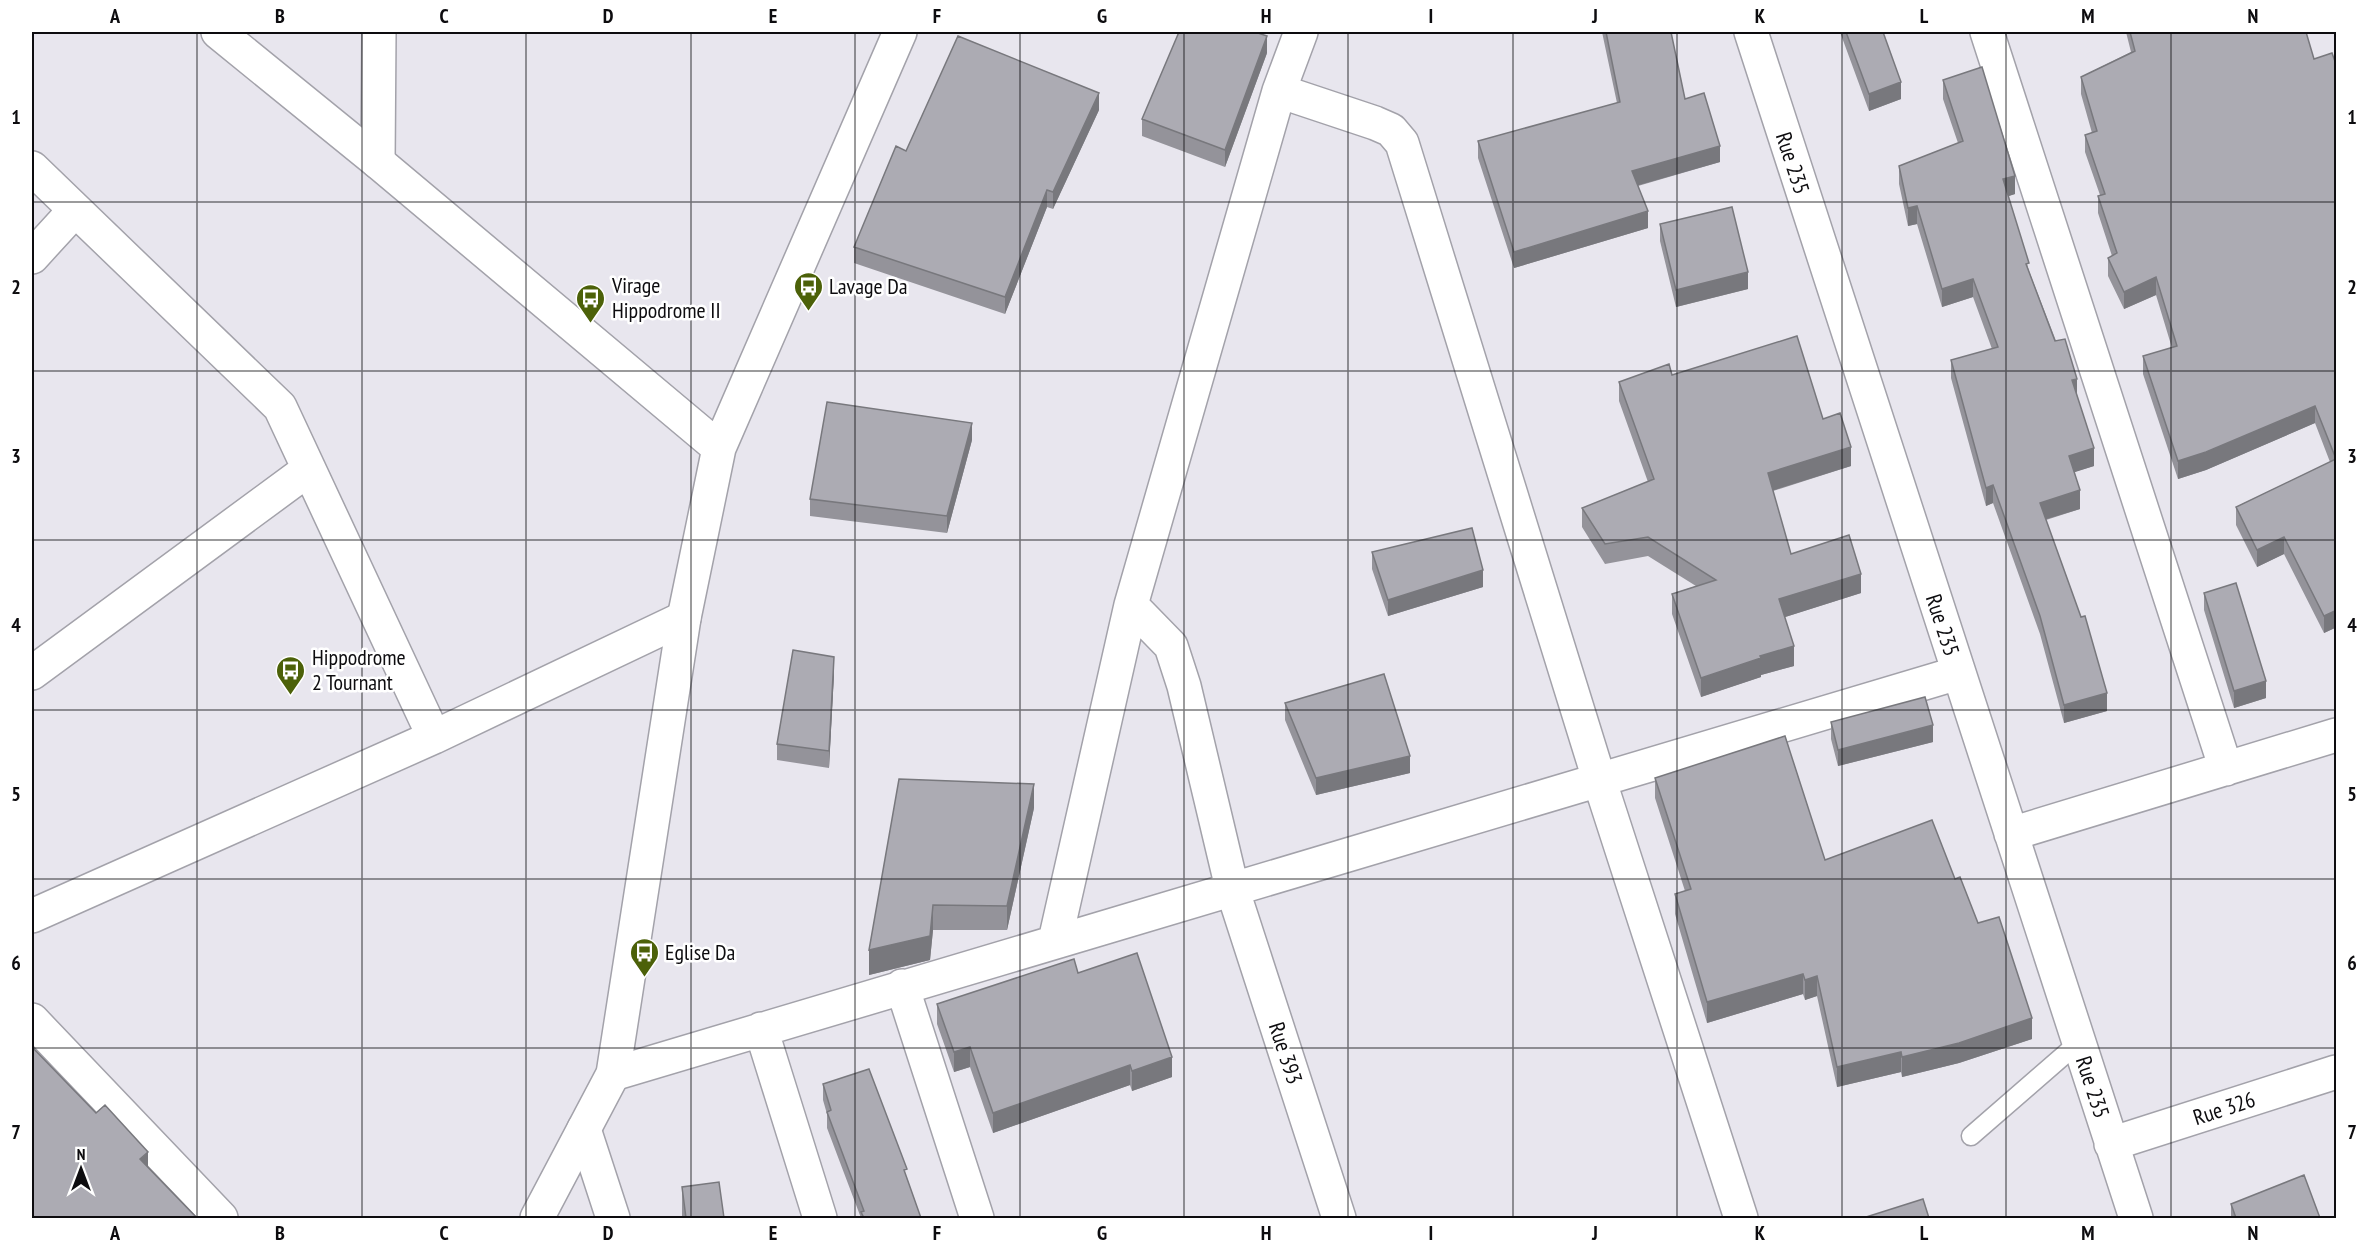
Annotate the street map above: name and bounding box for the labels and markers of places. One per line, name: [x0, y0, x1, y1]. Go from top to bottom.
bus stop icon: Lavage Da: [792, 270, 824, 312]
place label: Virage Hippodrome II: [611, 271, 721, 324]
place label: Lavage Da: [829, 272, 908, 300]
bus stop icon: Virage Hippodrome II: [575, 282, 607, 324]
place label: Hippodrome 2 Tournant: [312, 643, 406, 696]
bus stop icon: Hippodrome 2 Tournant: [275, 654, 307, 696]
bus stop icon: Eglise Da: [628, 936, 660, 978]
place label: Eglise Da: [665, 938, 735, 966]

